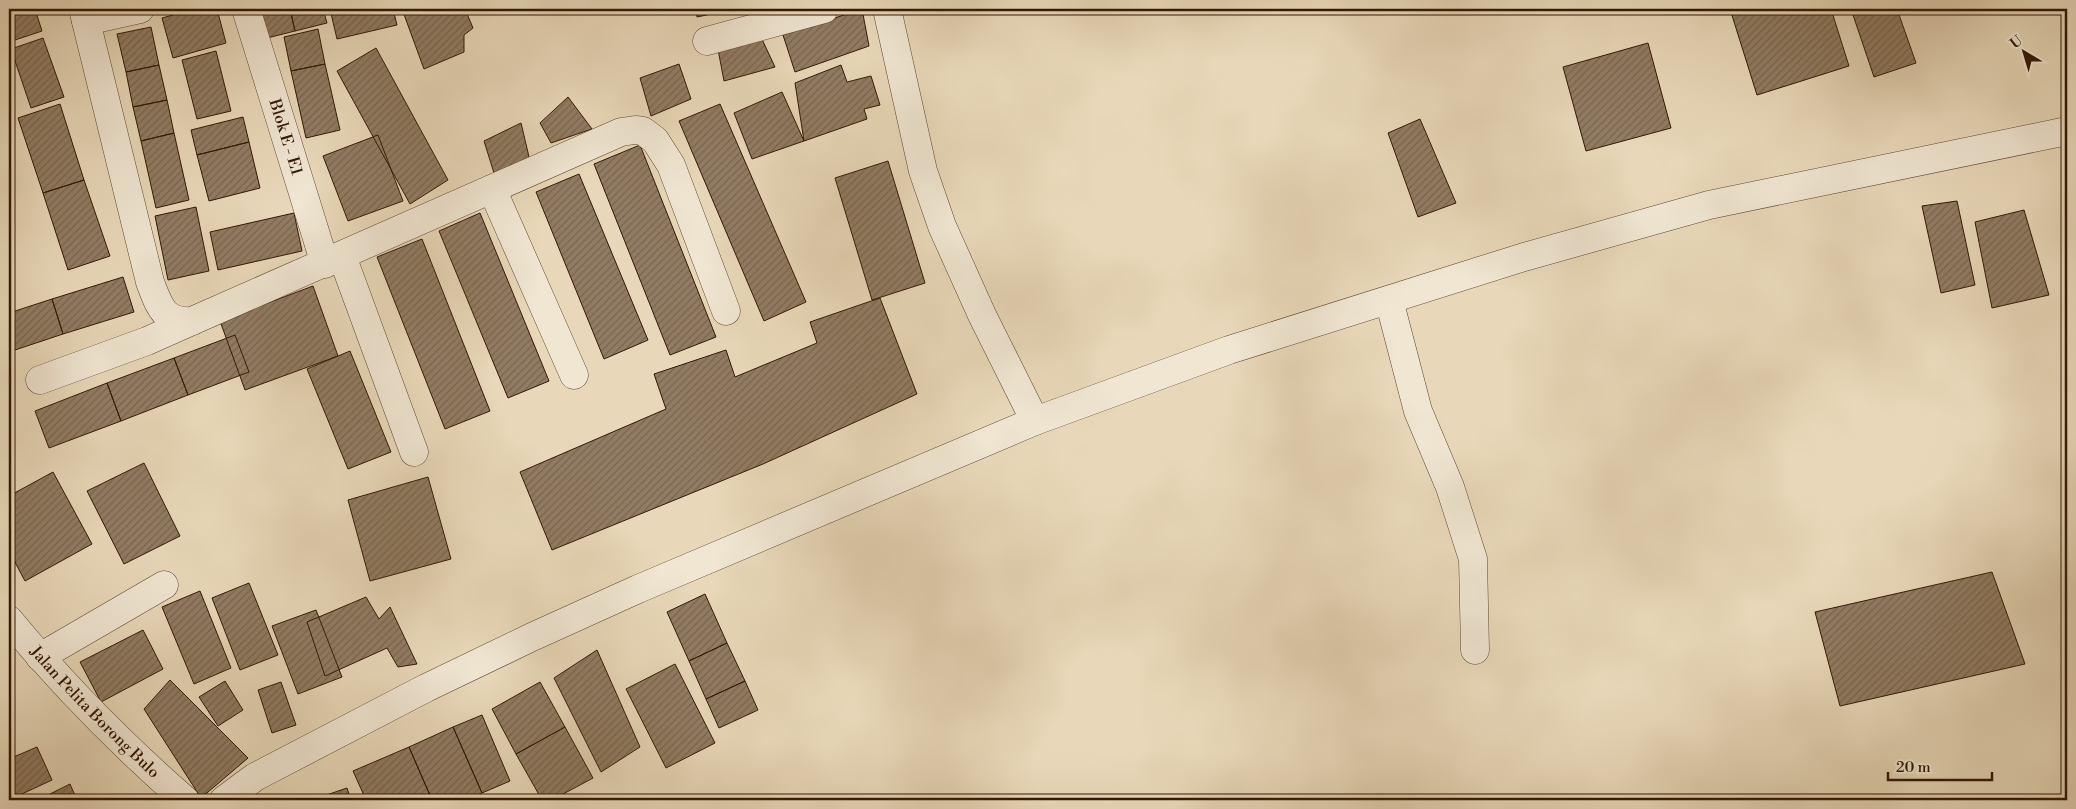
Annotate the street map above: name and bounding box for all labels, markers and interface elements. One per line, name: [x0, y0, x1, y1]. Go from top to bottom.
north arrow: [1998, 28, 2048, 78]
text: U: [2007, 32, 2027, 53]
street label: Blok E - E1: [264, 96, 307, 178]
street label: Jalan Pelita Borong Bulo: [25, 641, 164, 782]
scale bar: [1888, 749, 1992, 781]
text: 20 m: [1896, 758, 1931, 777]

